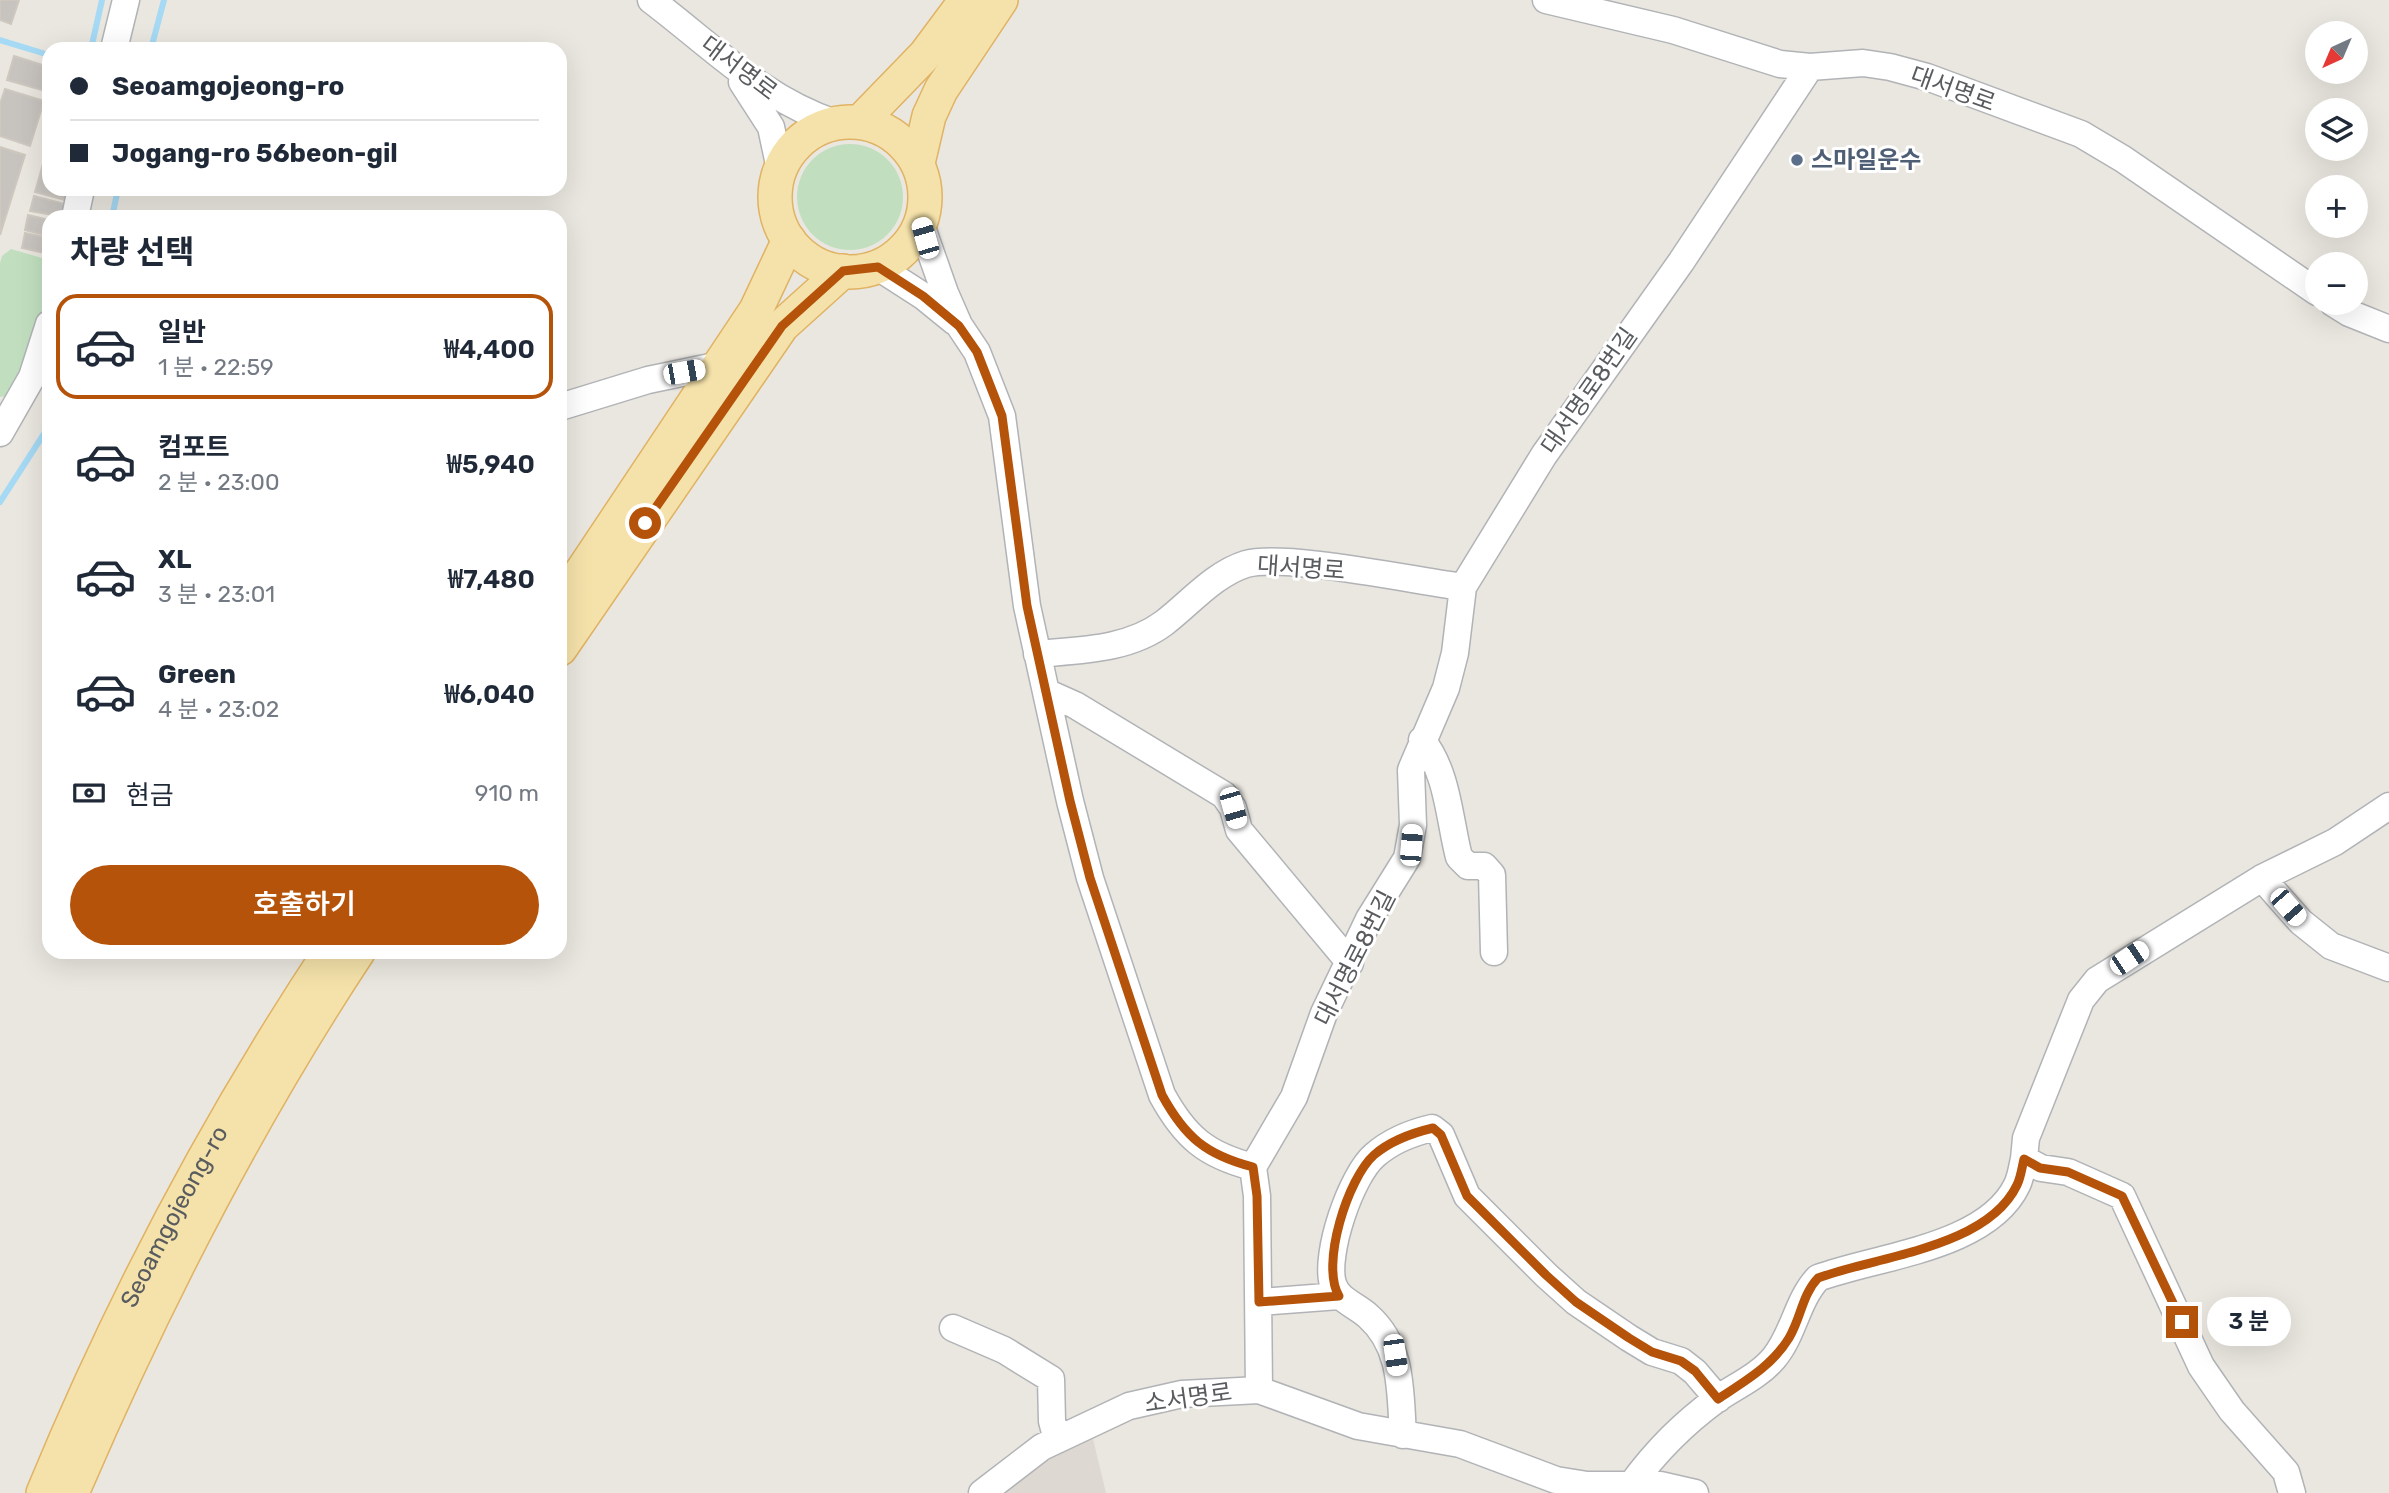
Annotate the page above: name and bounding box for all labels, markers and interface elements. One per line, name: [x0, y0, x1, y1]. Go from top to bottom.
north arrow: [2305, 21, 2368, 84]
map controls: [2305, 21, 2368, 315]
street label: 대서명로: [695, 30, 783, 106]
street label: 대서명로: [1907, 61, 1999, 117]
text: Seoamgojeong-ro: [112, 71, 344, 102]
button: layers: [2305, 98, 2368, 161]
text: Jogang-ro 56beon-gil: [112, 138, 398, 169]
place label: 스마일운수: [1811, 146, 1921, 174]
marker: 스마일운수: [1789, 152, 1805, 168]
button: +: [2305, 175, 2368, 238]
car: [910, 215, 941, 261]
text: 차량 선택: [70, 233, 195, 271]
button: −: [2305, 252, 2368, 315]
icon: car: [74, 315, 137, 378]
text: 일반: [158, 317, 206, 348]
street label: 대서명로8번길: [1535, 322, 1643, 460]
text: ₩4,400: [444, 334, 535, 365]
text: 1 분 · 22:59: [158, 353, 274, 381]
car: [662, 358, 707, 386]
icon: car: [74, 430, 137, 493]
text: 컴포트: [158, 432, 230, 463]
text: ₩5,940: [447, 449, 535, 480]
text: 2 분 · 23:00: [158, 468, 280, 496]
route start: [629, 507, 661, 539]
text: XL: [158, 544, 191, 575]
icon: car: [74, 545, 137, 608]
street label: 대서명로: [1256, 551, 1346, 585]
text: ₩7,480: [448, 564, 535, 595]
text: 3 분 · 23:01: [158, 580, 275, 608]
text: Green: [158, 659, 236, 690]
icon: car: [74, 660, 137, 723]
text: ₩6,040: [444, 679, 535, 710]
text: 4 분 · 23:02: [158, 695, 279, 723]
icon: cash: [70, 774, 108, 812]
text: 910 m: [475, 779, 539, 807]
text: 현금: [126, 780, 174, 811]
car: [1218, 785, 1249, 831]
car: [1400, 823, 1423, 867]
button: 호출하기: [70, 865, 539, 945]
car: [2267, 884, 2310, 930]
street label: 대서명로8번길: [1309, 886, 1401, 1030]
car: [2106, 938, 2153, 978]
street label: Seoamgojeong-ro: [115, 1121, 234, 1312]
callout: 3 분: [2206, 1298, 2290, 1346]
route end: [2166, 1306, 2198, 1338]
text: 3 분: [2228, 1307, 2270, 1335]
car: [1382, 1333, 1409, 1377]
street label: 소서명로: [1142, 1378, 1234, 1418]

